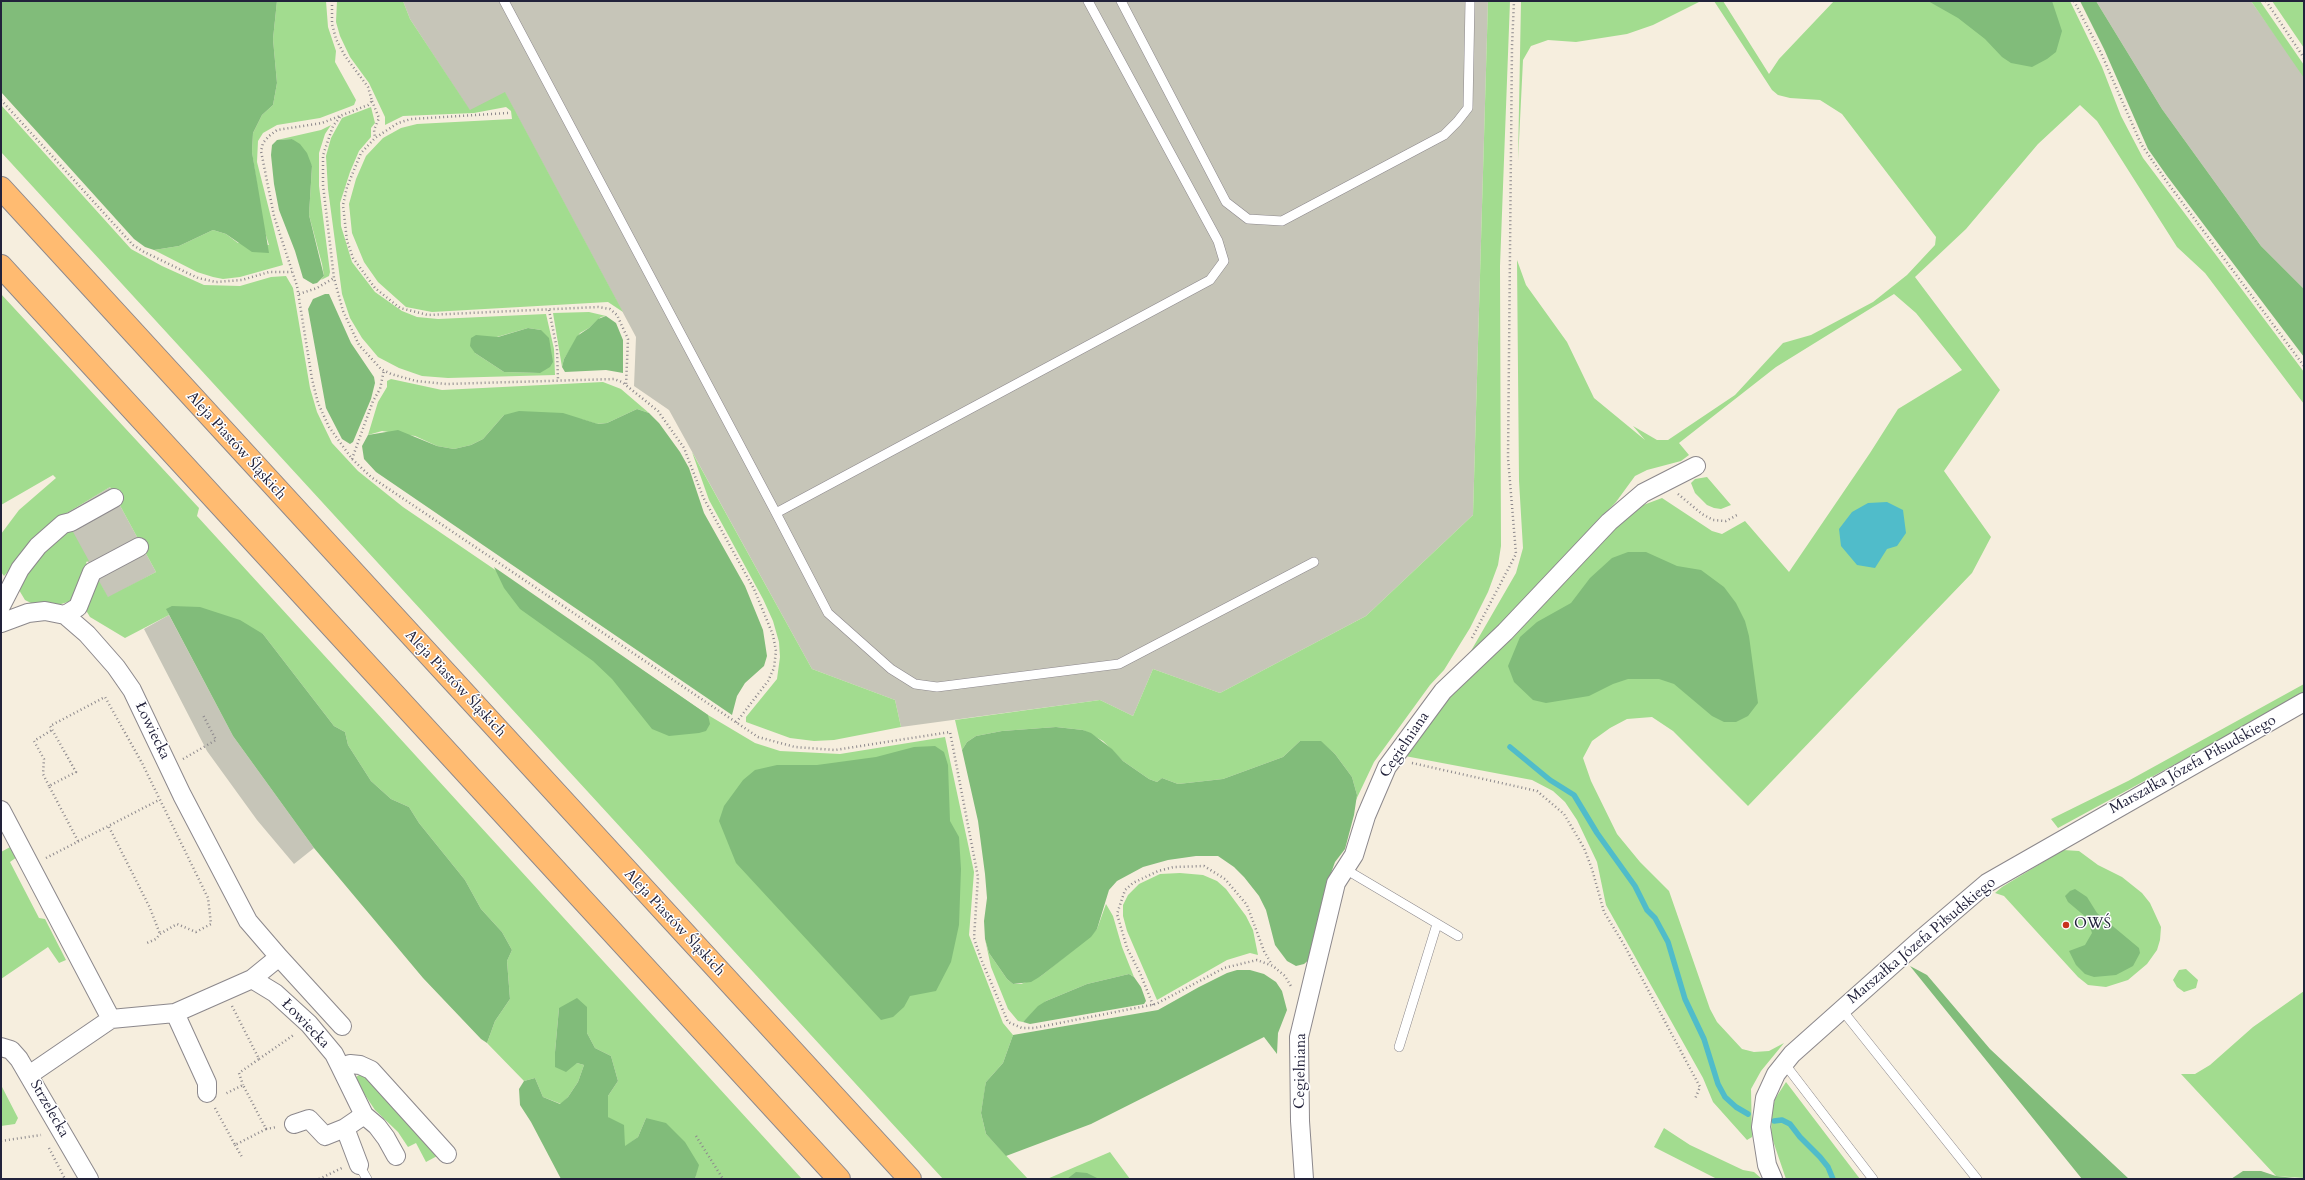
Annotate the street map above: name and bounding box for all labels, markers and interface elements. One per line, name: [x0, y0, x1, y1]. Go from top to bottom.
street label: Aleja Piastów Śląskich: [183, 388, 289, 504]
street label: Aleja Piastów Śląskich: [401, 627, 509, 741]
street label: Łowiecka: [130, 699, 174, 763]
street label: Cegielniana: [1376, 709, 1434, 781]
street label: Marszałka Józefa Piłsudskiego: [2106, 712, 2280, 818]
street label: Aleja Piastów Śląskich: [620, 866, 728, 980]
street label: Marszałka Józefa Piłsudskiego: [1844, 874, 2000, 1008]
place label: OWŚ: [2074, 916, 2111, 934]
marker: OWŚ: [2061, 920, 2071, 930]
street label: Łowiecka: [277, 996, 333, 1052]
street label: Cegielniana: [1291, 1033, 1311, 1109]
street label: Strzelecka: [25, 1077, 73, 1141]

